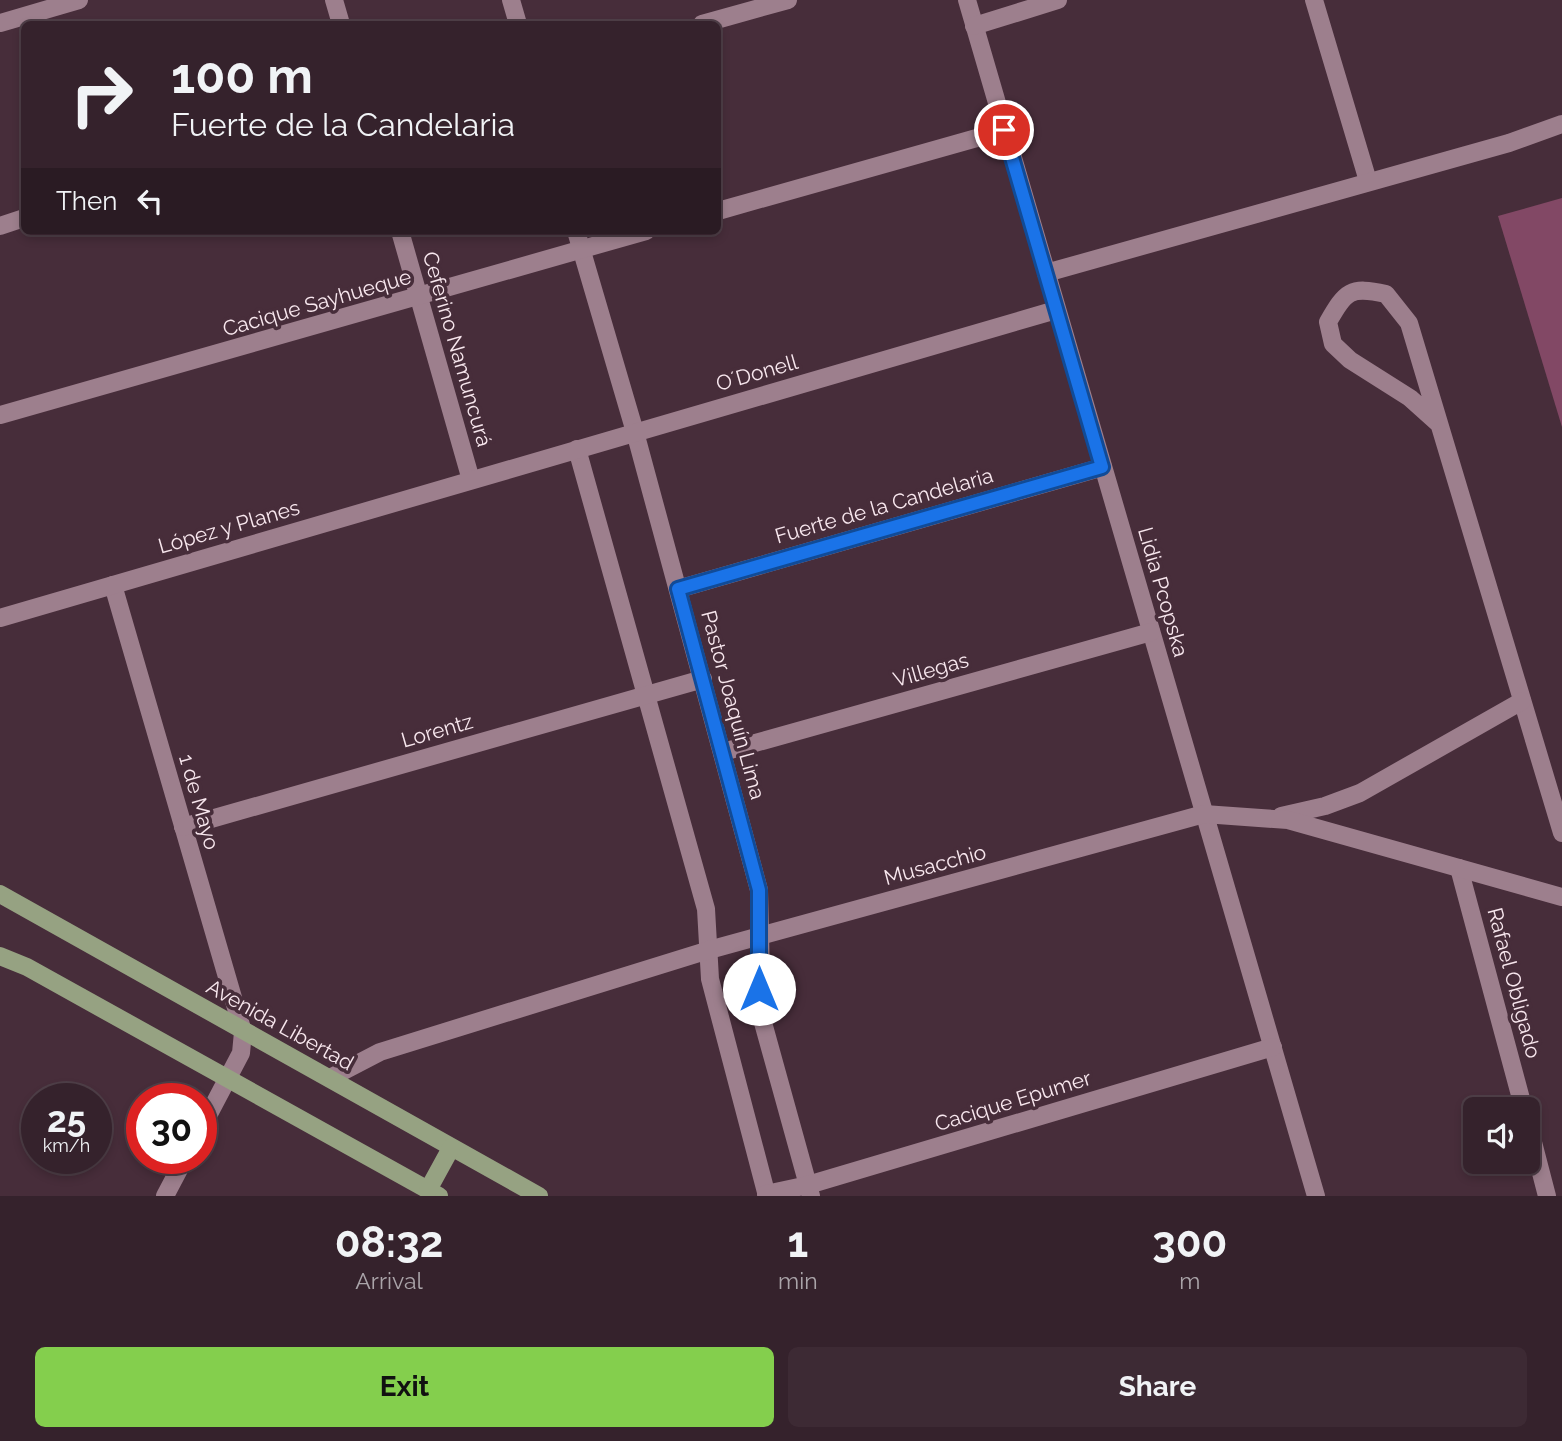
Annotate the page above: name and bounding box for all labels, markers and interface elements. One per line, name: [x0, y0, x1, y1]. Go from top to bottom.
text: 100 m: [171, 47, 313, 104]
icon: right: [56, 49, 147, 140]
pin: [974, 100, 1034, 160]
text: Fuerte de la Candelaria: [171, 106, 515, 143]
icon: arrive: [985, 111, 1023, 149]
icon: left: [131, 182, 169, 220]
text: Then: [56, 186, 117, 216]
street label: Ceferino Namuncurá: [418, 248, 497, 449]
street label: Cacique Sayhueque: [220, 264, 414, 341]
street label: O´Donell: [713, 349, 801, 396]
street label: Fuerte de la Candelaria: [772, 462, 996, 549]
street label: López y Planes: [155, 494, 302, 559]
street label: Lidia Pcopska: [1133, 524, 1194, 660]
street label: Pastor Joaquín Lima: [696, 608, 771, 802]
street label: Villegas: [890, 647, 971, 692]
street label: Lorentz: [398, 708, 476, 753]
street label: 1 de Mayo: [174, 751, 225, 852]
street label: Musacchio: [881, 839, 989, 890]
street label: Rafael Obligado: [1482, 905, 1547, 1061]
position arrow: [722, 952, 796, 1026]
street label: Avenida Libertad: [202, 974, 358, 1075]
street label: Cacique Epumer: [932, 1065, 1095, 1136]
speed limit sign: 30: [126, 1083, 217, 1174]
map controls: [1463, 1097, 1540, 1174]
button: sound: [1463, 1097, 1540, 1174]
text: 25: [47, 1099, 86, 1140]
text: km/h: [43, 1135, 90, 1156]
text: 08:32: [335, 1218, 443, 1267]
text: 1: [787, 1218, 808, 1267]
text: 300: [1152, 1218, 1227, 1267]
text: Arrival: [355, 1267, 423, 1294]
text: min: [778, 1267, 818, 1294]
text: m: [1179, 1267, 1200, 1294]
button: Exit: [35, 1347, 774, 1427]
button: Share: [788, 1347, 1527, 1427]

